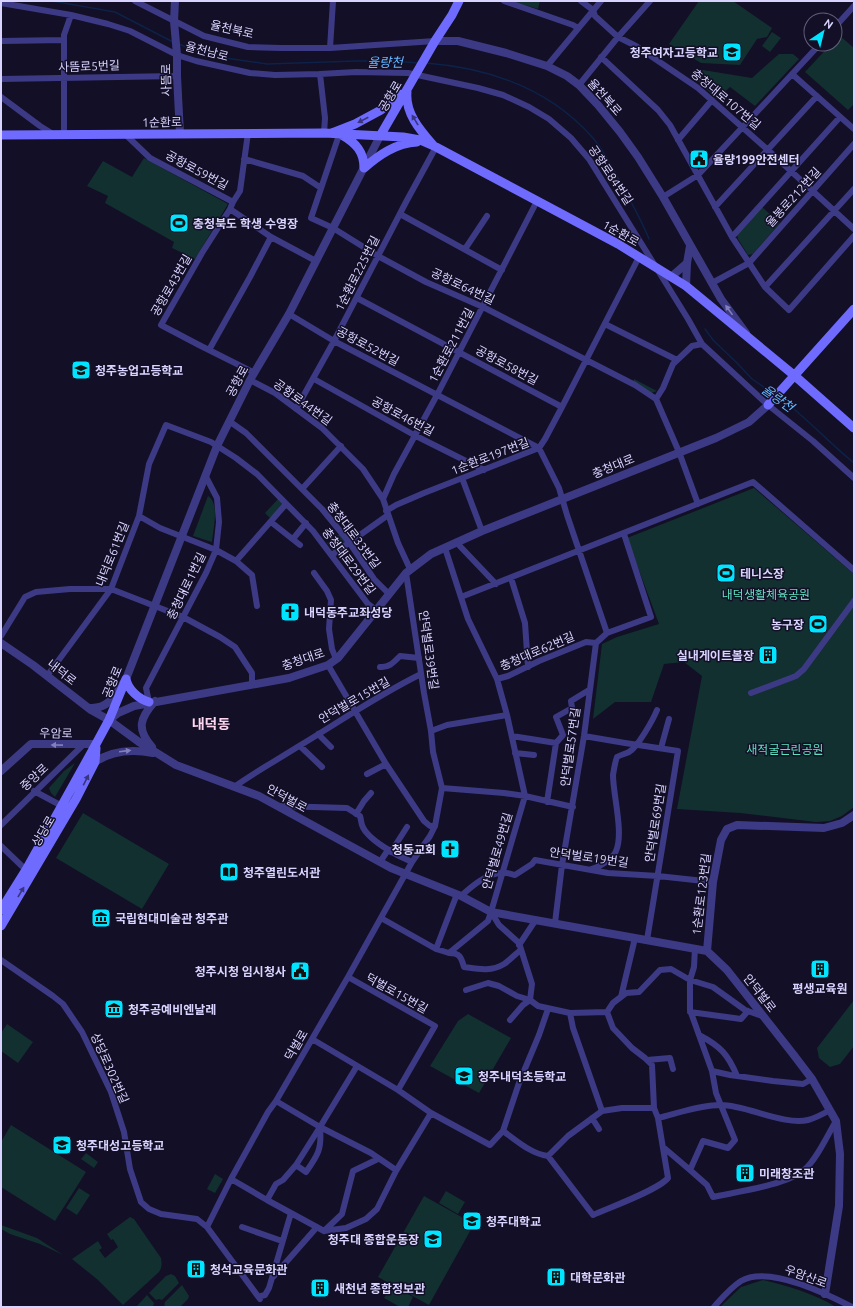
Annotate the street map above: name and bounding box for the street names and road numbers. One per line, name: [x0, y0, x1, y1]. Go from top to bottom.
street label: 율천북로: [209, 18, 255, 40]
street label: 율천남로: [184, 39, 230, 63]
street label: 사뜸로5번길: [58, 58, 120, 74]
street label: 사뜸로: [159, 63, 173, 97]
street label: 충청대로107번길: [689, 66, 763, 132]
street label: 율천북로: [585, 76, 625, 118]
street label: 공항로: [376, 78, 404, 114]
street label: 1순환로: [142, 115, 182, 129]
street label: 공항로84번길: [586, 143, 636, 207]
street label: 공항로59번길: [164, 148, 230, 192]
street label: 율봉로212번길: [763, 165, 823, 229]
street label: 1순환로: [600, 217, 642, 249]
street label: 1순환로225번길: [333, 233, 381, 313]
street label: 공항로43번길: [148, 252, 194, 318]
street label: 공항로64번길: [429, 266, 497, 306]
street label: 1순환로211번길: [426, 306, 476, 384]
street label: 공항로52번길: [335, 324, 401, 368]
street label: 공항로58번길: [474, 343, 540, 387]
street label: 공항로: [223, 363, 251, 399]
street label: 공항로44번길: [271, 377, 335, 427]
street label: 공항로46번길: [370, 394, 436, 438]
street label: 1순환로197번길: [449, 435, 531, 477]
street label: 충청대로: [590, 452, 636, 480]
street label: 충청대로33번길: [325, 499, 383, 571]
street label: 내덕로61번길: [93, 520, 131, 588]
street label: 충청대로29번길: [320, 525, 378, 597]
street label: 충청대로1번길: [164, 550, 208, 622]
street label: 안덕벌로39번길: [417, 610, 441, 690]
street label: 충청대로62번길: [498, 629, 576, 673]
street label: 충청대로: [280, 646, 326, 672]
street label: 내덕로: [45, 657, 79, 687]
street label: 공항로: [100, 664, 124, 700]
street label: 안덕벌로15번길: [316, 674, 392, 726]
street label: 안덕벌로57번길: [558, 707, 582, 787]
street label: 우암로: [39, 726, 73, 740]
street label: 중앙로: [17, 761, 51, 793]
street label: 안덕벌로: [265, 782, 309, 814]
street label: 안덕벌로69번길: [642, 783, 668, 863]
street label: 안덕벌로49번길: [480, 811, 514, 891]
street label: 상당로: [29, 813, 57, 849]
street label: 안덕벌로19번길: [549, 845, 629, 869]
street label: 1순환로123번길: [690, 852, 712, 936]
street label: 덕벌로15번길: [364, 971, 430, 1015]
street label: 안덕벌로: [741, 972, 779, 1014]
street label: 덕벌로: [282, 1027, 310, 1063]
street label: 상당로302번길: [89, 1031, 131, 1105]
street label: 우암산로: [783, 1262, 829, 1290]

